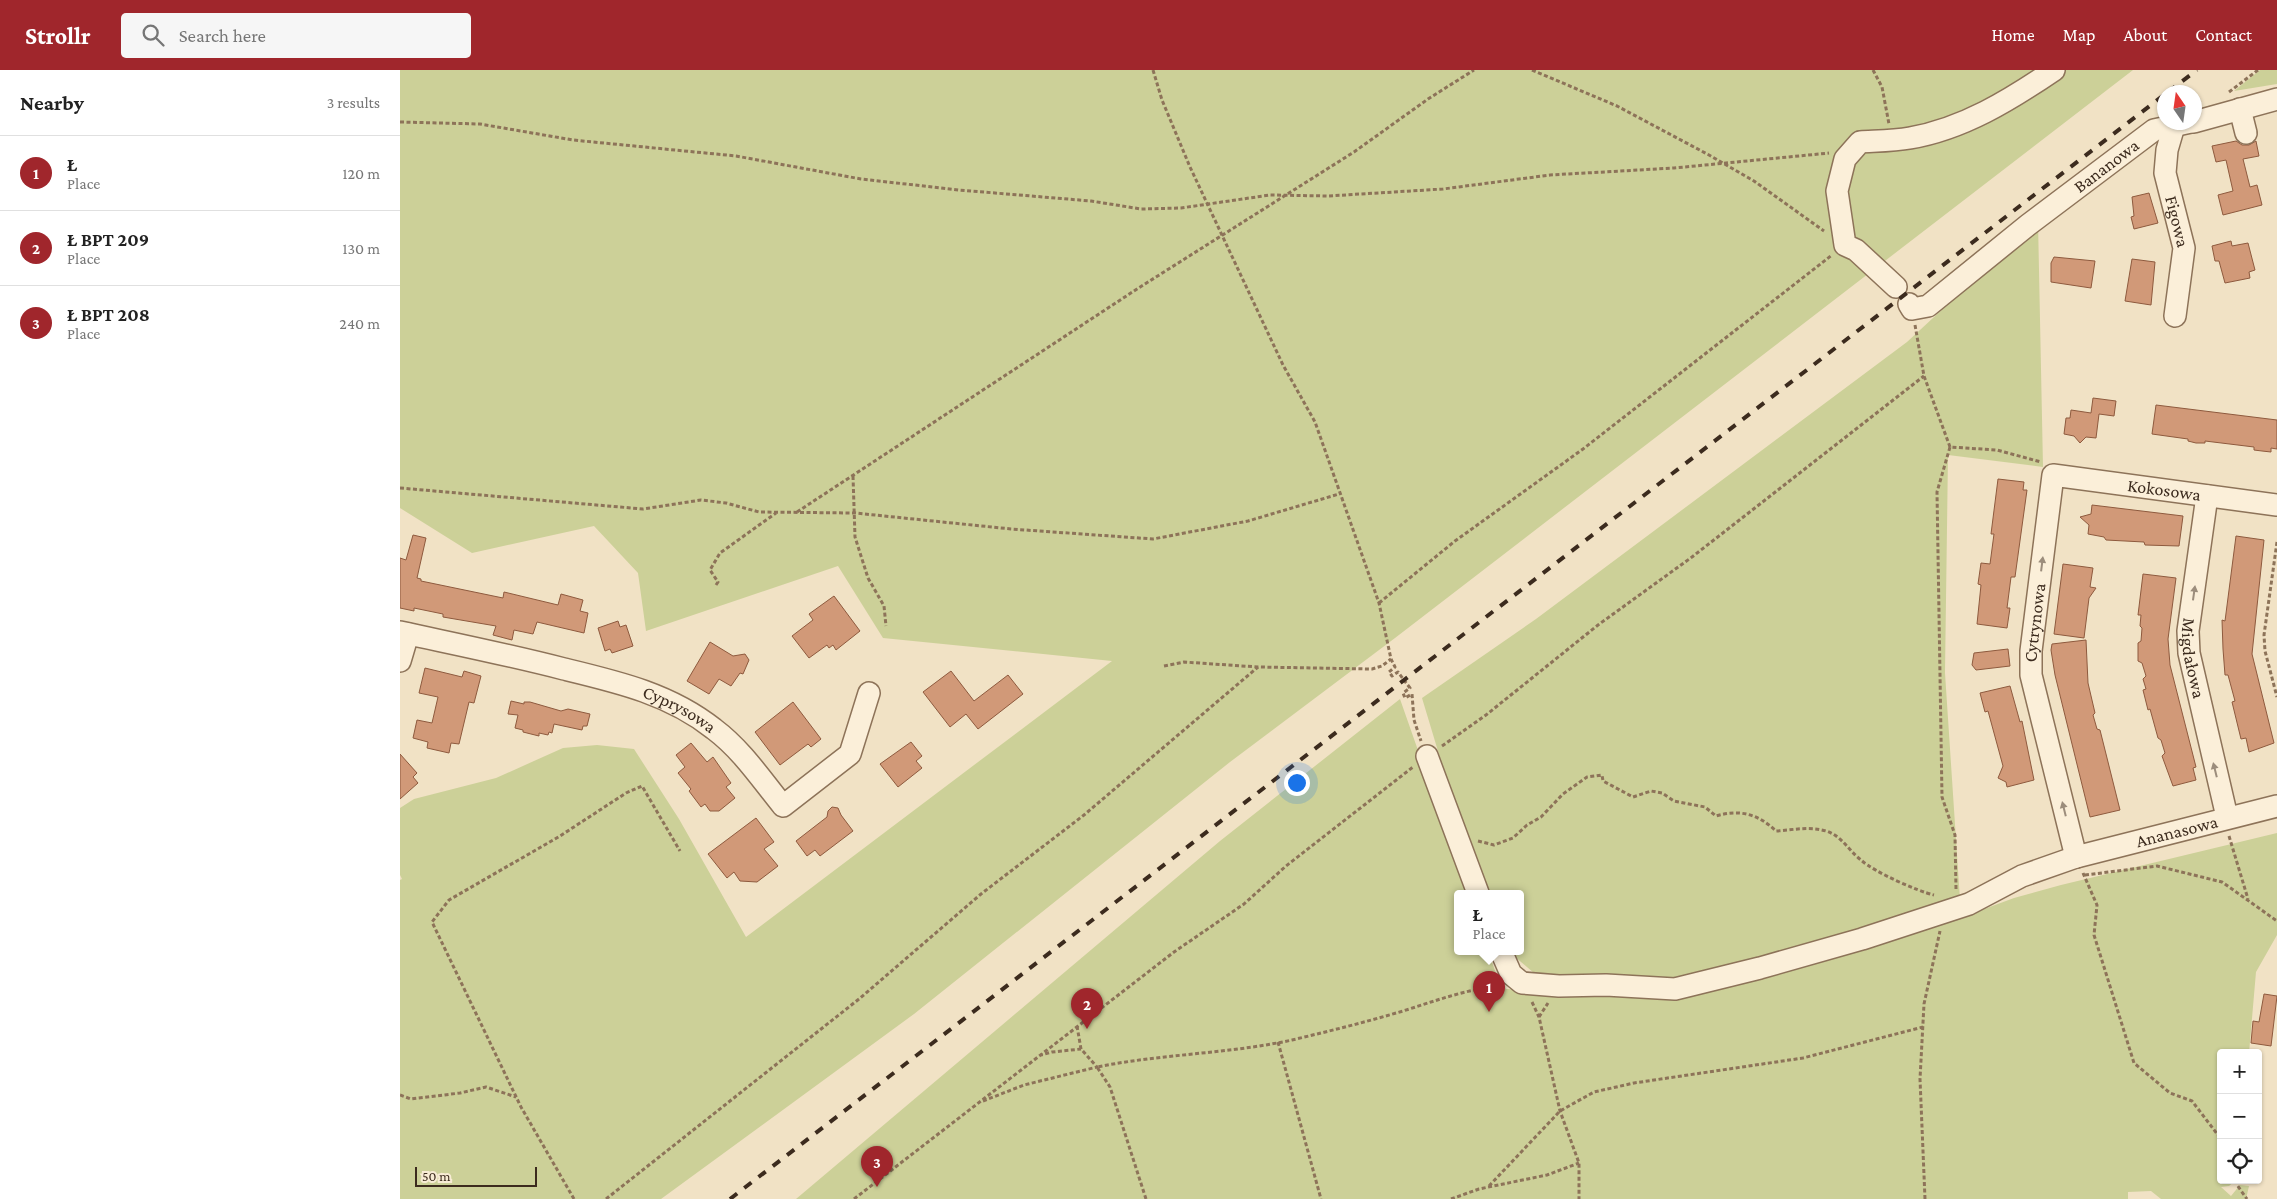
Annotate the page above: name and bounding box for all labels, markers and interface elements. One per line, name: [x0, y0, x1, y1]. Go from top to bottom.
search box: [121, 13, 471, 58]
icon: search: [139, 21, 167, 49]
text: Strollr: [25, 22, 91, 49]
text: Search here: [179, 25, 266, 46]
text: Home: [1992, 25, 2035, 45]
text: Map: [2063, 25, 2095, 45]
text: About: [2123, 25, 2167, 45]
text: Contact: [2195, 25, 2252, 45]
north arrow: [2157, 85, 2202, 130]
text: Nearby: [20, 91, 84, 115]
text: 3 results: [327, 94, 380, 111]
street label: Bananowa: [2070, 135, 2143, 197]
text: Ł: [67, 154, 77, 175]
text: 1: [33, 165, 39, 182]
text: 120 m: [342, 165, 380, 182]
text: Place: [67, 175, 100, 192]
street label: Figowa: [2161, 193, 2193, 249]
text: Ł BPT 209: [67, 229, 149, 250]
text: 2: [32, 240, 40, 257]
text: 130 m: [342, 240, 380, 257]
text: Place: [67, 250, 100, 267]
text: Ł BPT 208: [67, 304, 150, 325]
text: 3: [32, 315, 40, 332]
text: 240 m: [339, 315, 380, 332]
text: Place: [67, 325, 100, 342]
street label: Kokosowa: [2126, 475, 2202, 505]
one-way arrow: [2038, 556, 2046, 572]
street label: Cytrynowa: [2021, 582, 2049, 662]
one-way arrow: [2190, 585, 2198, 601]
street label: Migdałowa: [2178, 617, 2209, 700]
street label: Cyprysowa: [640, 682, 720, 737]
one-way arrow: [2211, 762, 2219, 777]
your location: [1284, 770, 1310, 796]
one-way arrow: [2060, 802, 2068, 817]
street label: Ananasowa: [2134, 811, 2220, 851]
popup: [1454, 890, 1524, 955]
text: Ł: [1472, 904, 1483, 925]
text: Place: [1472, 925, 1506, 942]
pin: 1: [1473, 971, 1505, 1012]
pin: 2: [1071, 988, 1103, 1029]
map controls: [2217, 1049, 2262, 1184]
button: +: [2217, 1049, 2262, 1094]
button: −: [2217, 1094, 2262, 1139]
button: locate: [2217, 1139, 2262, 1184]
pin: 3: [861, 1146, 893, 1187]
scale bar: [415, 1164, 538, 1187]
text: 50 m: [422, 1168, 450, 1184]

